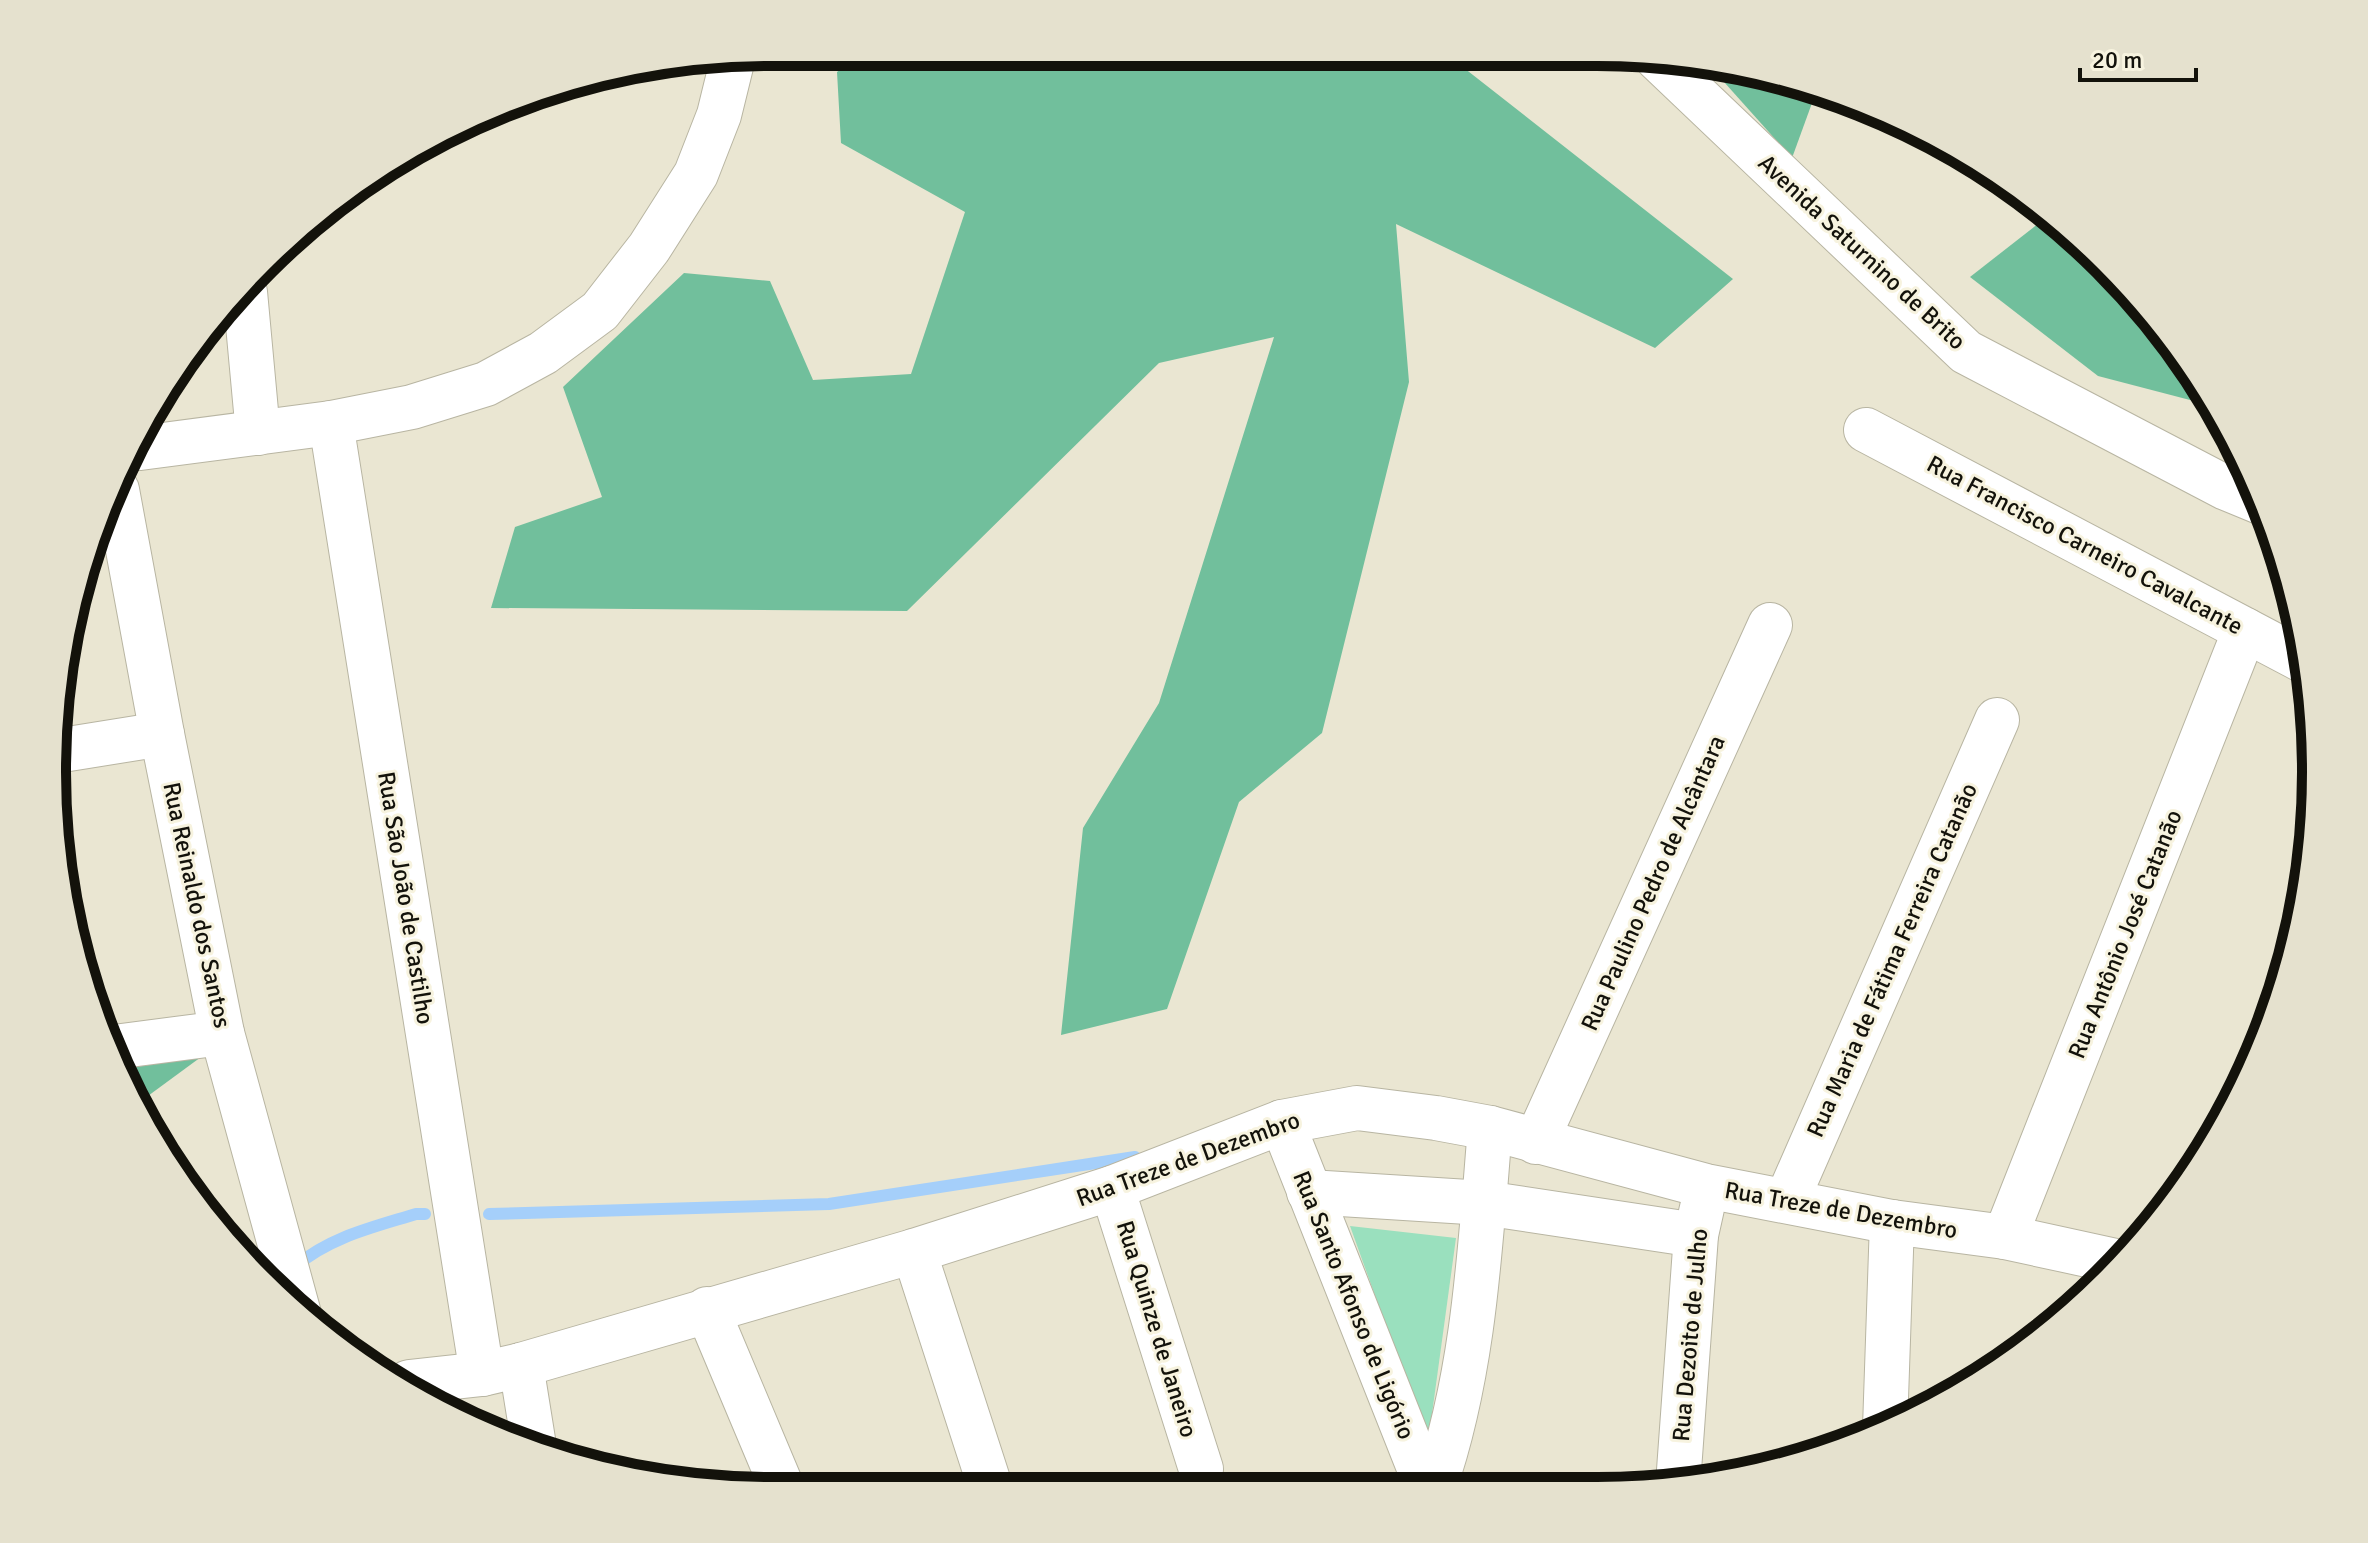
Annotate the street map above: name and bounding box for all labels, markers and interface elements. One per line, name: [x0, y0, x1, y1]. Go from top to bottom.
scale bar: [2080, 32, 2196, 82]
text: 20 m: [2092, 45, 2142, 75]
street label: Avenida Saturnino de Brito: [1752, 148, 1972, 356]
street label: Rua Francisco Carneiro Cavalcante: [1922, 449, 2248, 641]
street label: Rua Paulino Pedro de Alcântara: [1574, 731, 1732, 1035]
street label: Rua São João de Castilho: [371, 770, 441, 1026]
street label: Rua Maria de Fátima Ferreira Catanão: [1800, 778, 1984, 1142]
street label: Rua Reinaldo dos Santos: [156, 779, 238, 1031]
street label: Rua Antônio José Catanão: [2061, 805, 2189, 1063]
street label: Rua Treze de Dezembro: [1072, 1105, 1304, 1213]
street label: Rua Santo Afonso de Ligório: [1286, 1166, 1422, 1444]
street label: Rua Treze de Dezembro: [1722, 1175, 1960, 1245]
street label: Rua Quinze de Janeiro: [1110, 1217, 1204, 1441]
street label: Rua Dezoito de Julho: [1666, 1227, 1714, 1443]

